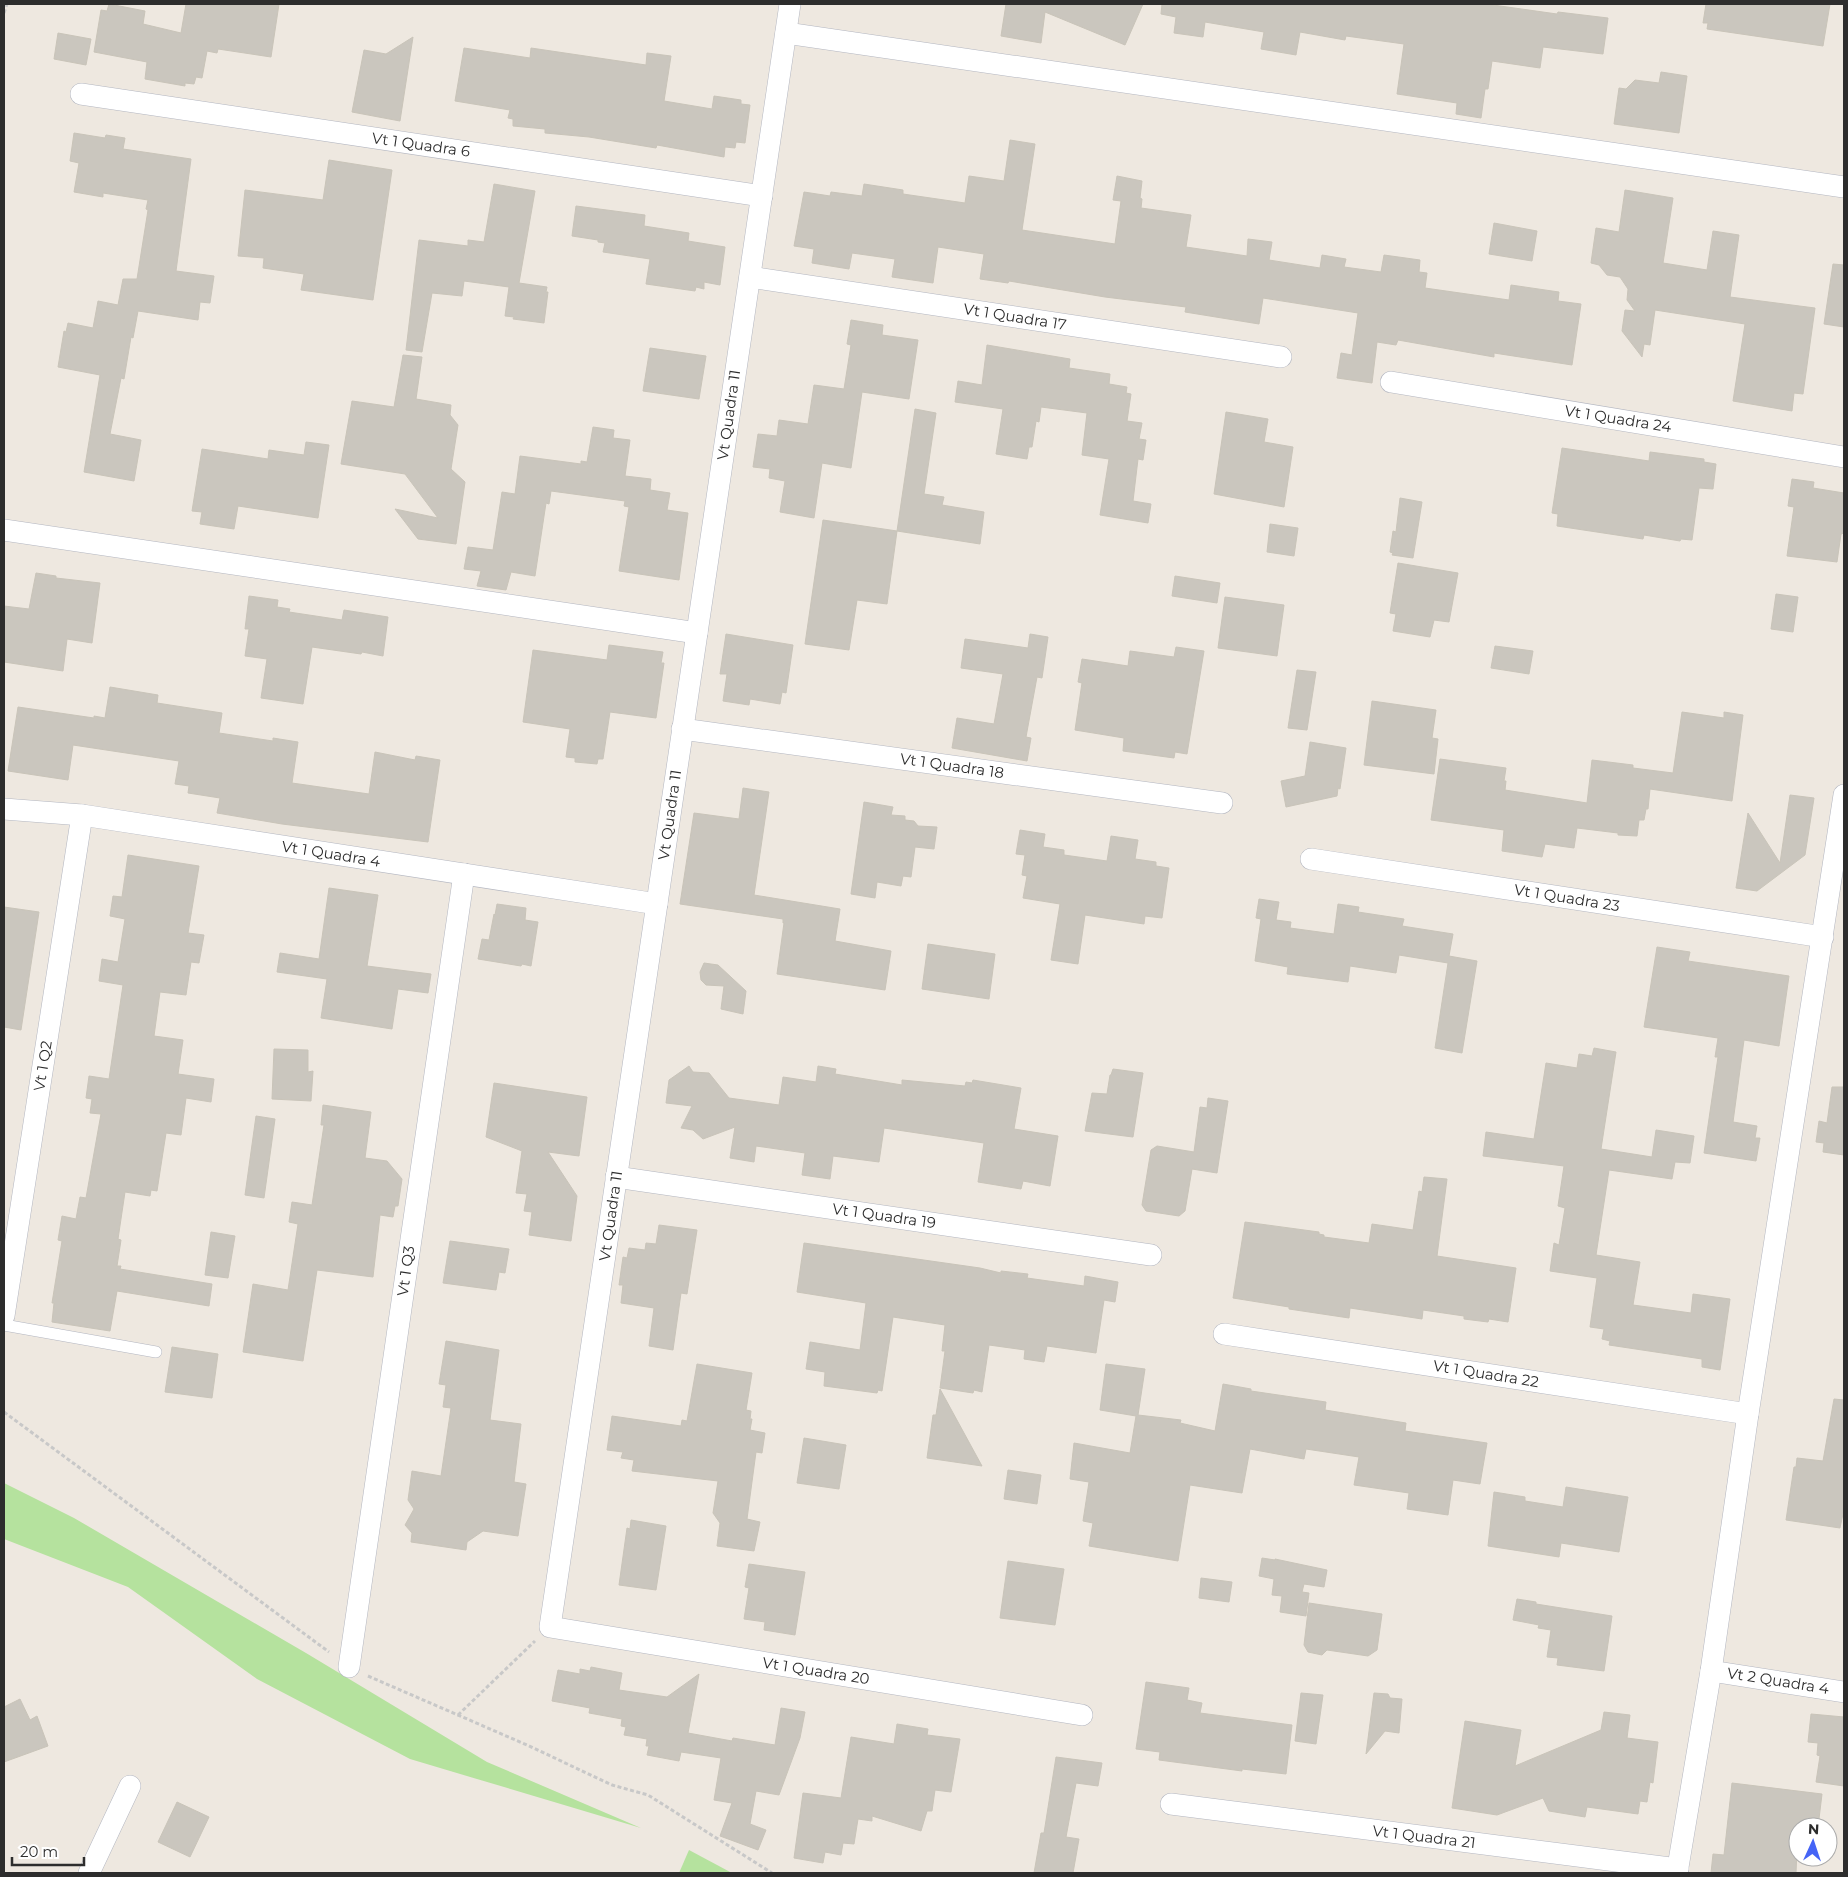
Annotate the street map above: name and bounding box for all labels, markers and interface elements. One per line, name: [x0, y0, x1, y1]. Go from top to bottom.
street label: Vt 1 Quadra 6: [371, 128, 471, 161]
street label: Vt 1 Quadra 17: [962, 299, 1068, 334]
street label: Vt Quadra 11: [713, 368, 744, 461]
street label: Vt 1 Quadra 24: [1563, 401, 1673, 436]
street label: Vt 1 Quadra 18: [899, 749, 1005, 782]
street label: Vt Quadra 11: [654, 768, 685, 861]
street label: Vt 1 Quadra 4: [280, 836, 382, 871]
street label: Vt 1 Quadra 23: [1513, 880, 1621, 915]
street label: Vt 1 Q2: [29, 1039, 56, 1092]
street label: Vt Quadra 11: [595, 1169, 626, 1262]
street label: Vt 1 Quadra 19: [831, 1199, 937, 1232]
street label: Vt 1 Q3: [393, 1244, 418, 1297]
street label: Vt 1 Quadra 22: [1432, 1356, 1540, 1391]
street label: Vt 1 Quadra 20: [761, 1653, 871, 1688]
street label: Vt 2 Quadra 4: [1726, 1663, 1830, 1698]
north arrow: [1788, 1817, 1838, 1867]
text: N: [1808, 1820, 1820, 1838]
street label: Vt 1 Quadra 21: [1371, 1821, 1477, 1852]
scale bar: [12, 1834, 85, 1866]
text: 20 m: [20, 1842, 58, 1861]

